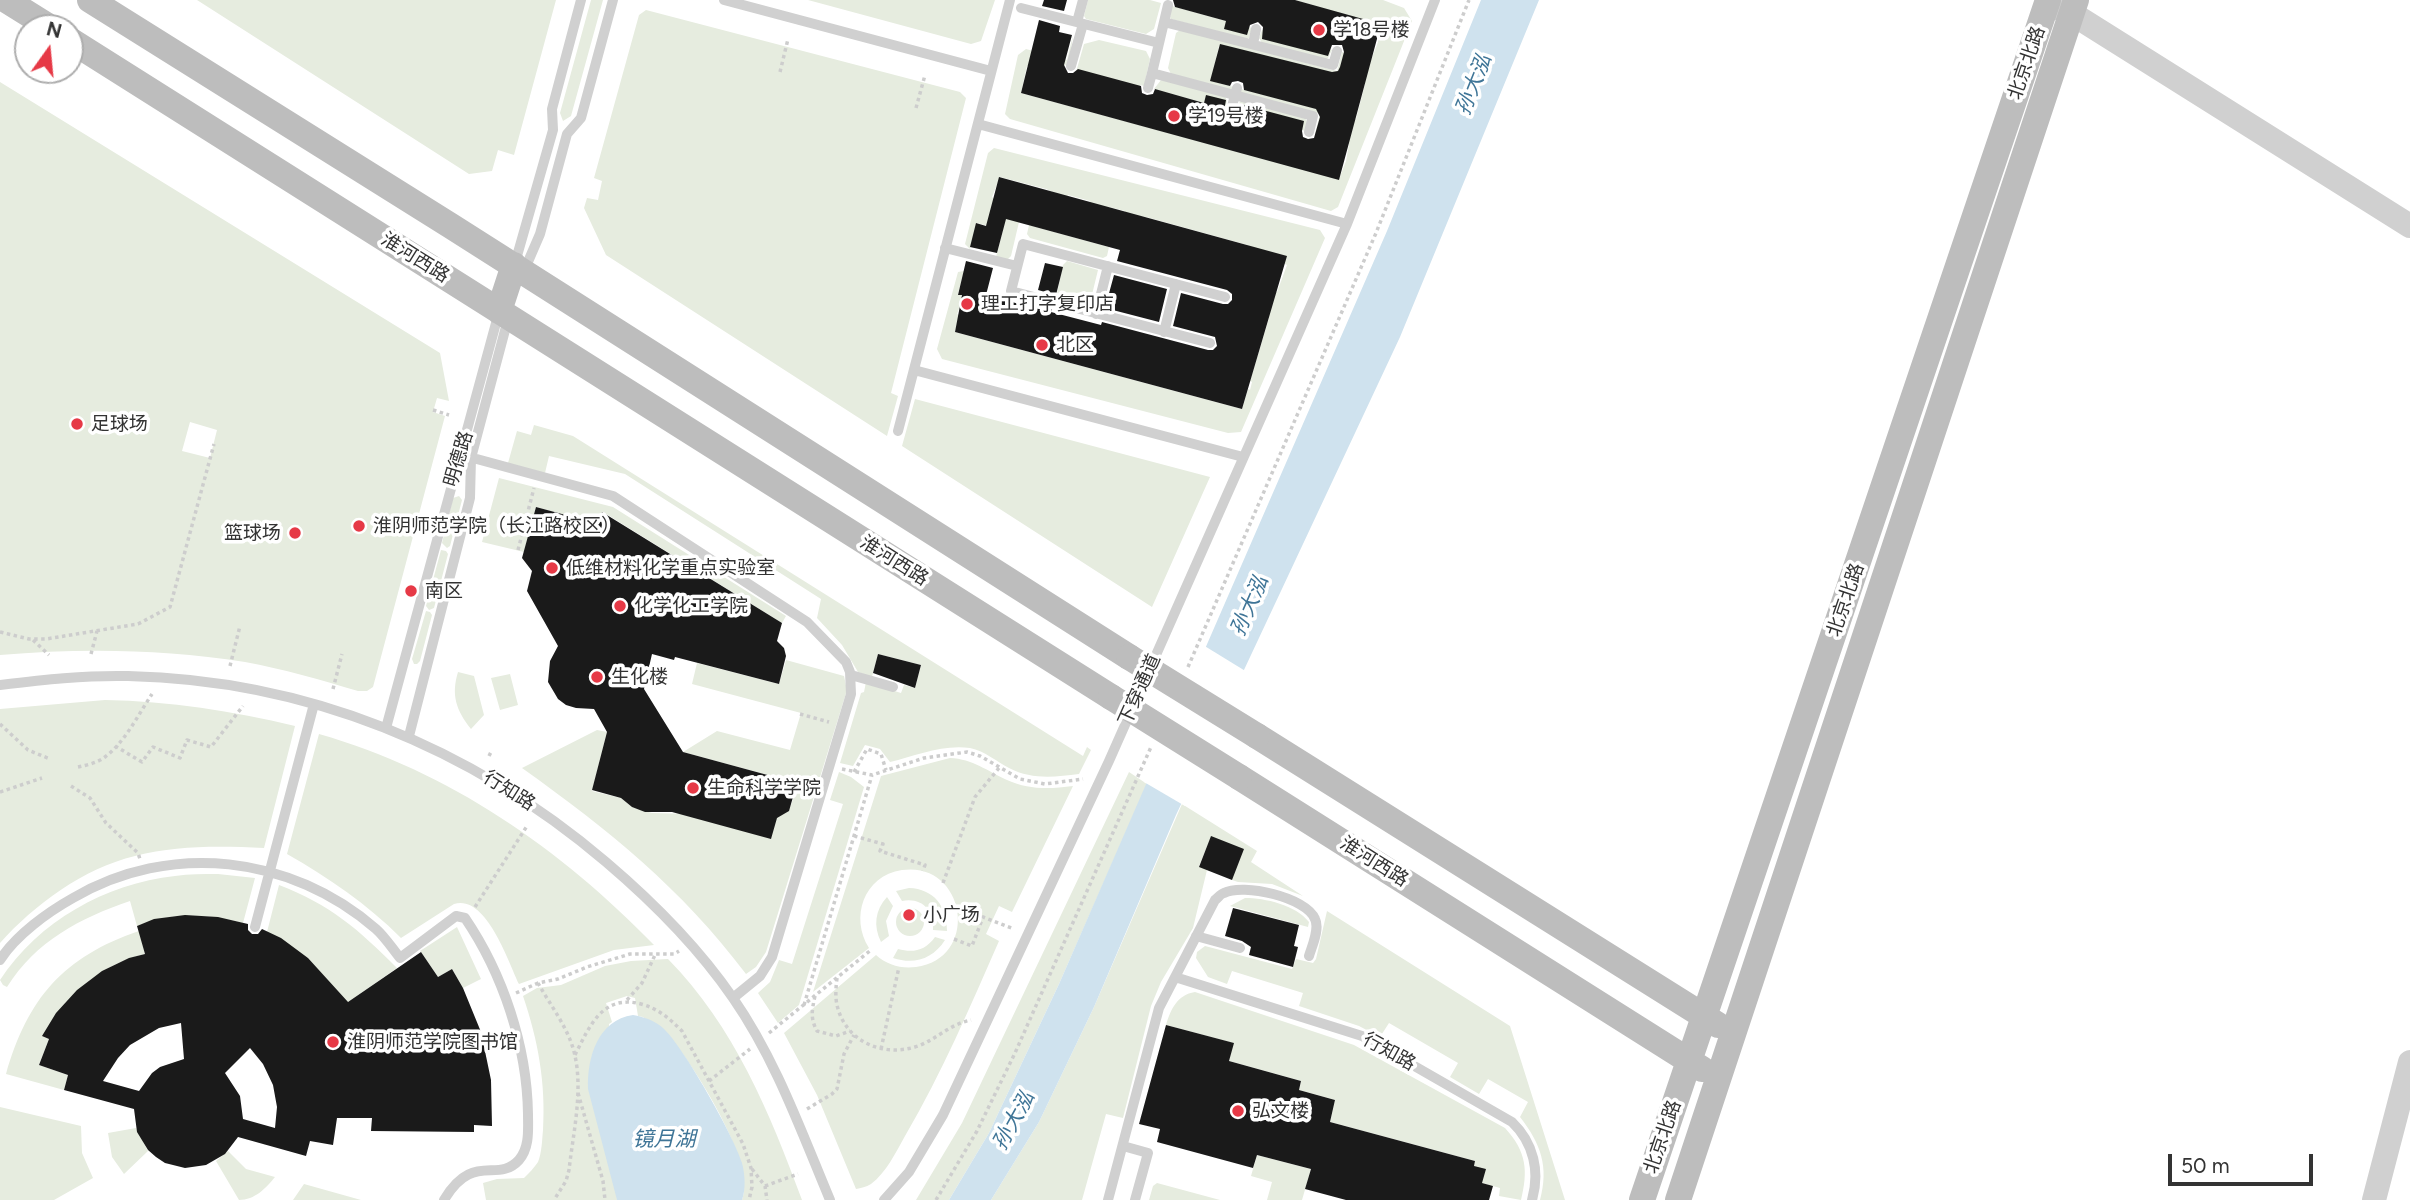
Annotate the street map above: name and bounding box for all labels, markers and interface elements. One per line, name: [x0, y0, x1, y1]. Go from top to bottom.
north arrow: [14, 14, 84, 84]
text: N: [44, 17, 64, 43]
place label: 学18号楼: [1333, 19, 1410, 41]
marker: 学18号楼: [1311, 22, 1327, 38]
street label: 北京北路: [2004, 23, 2050, 103]
water label: 孙大泓: [1451, 51, 1497, 119]
place label: 学19号楼: [1188, 105, 1264, 127]
marker: 学19号楼: [1166, 108, 1182, 124]
street label: 淮河西路: [377, 228, 453, 288]
place label: 理工打字复印店: [981, 293, 1114, 315]
marker: 理工打字复印店: [959, 296, 975, 312]
place label: 北区: [1056, 334, 1094, 356]
marker: 北区: [1034, 337, 1050, 353]
place label: 足球场: [91, 413, 148, 435]
marker: 足球场: [69, 416, 85, 432]
street label: 明德路: [440, 428, 478, 490]
place label: 淮阴师范学院（长江路校区）: [373, 515, 620, 537]
marker: 淮阴师范学院（长江路校区）: [351, 518, 367, 534]
place label: 篮球场: [224, 522, 281, 544]
marker: 篮球场: [287, 525, 303, 541]
street label: 淮河西路: [856, 531, 932, 591]
place label: 低维材料化学重点实验室: [566, 557, 775, 579]
marker: 低维材料化学重点实验室: [544, 560, 560, 576]
street label: 北京北路: [1823, 560, 1869, 640]
water label: 孙大泓: [1226, 572, 1274, 640]
place label: 南区: [425, 580, 463, 602]
marker: 南区: [403, 583, 419, 599]
place label: 化学化工学院: [634, 595, 748, 617]
marker: 化学化工学院: [612, 598, 628, 614]
street label: 下穿通道: [1114, 651, 1166, 729]
place label: 生化楼: [611, 666, 668, 688]
marker: 生化楼: [589, 669, 605, 685]
street label: 行知路: [479, 766, 539, 816]
place label: 生命科学学院: [707, 777, 821, 799]
marker: 生命科学学院: [685, 780, 701, 796]
street label: 淮河西路: [1336, 832, 1412, 892]
place label: 小广场: [923, 904, 980, 926]
marker: 小广场: [901, 907, 917, 923]
street label: 行知路: [1359, 1028, 1419, 1076]
place label: 淮阴师范学院图书馆: [347, 1031, 518, 1053]
marker: 淮阴师范学院图书馆: [325, 1034, 341, 1050]
water label: 孙大泓: [988, 1087, 1040, 1155]
street label: 北京北路: [1640, 1097, 1686, 1177]
place label: 弘文楼: [1252, 1100, 1309, 1122]
marker: 弘文楼: [1230, 1103, 1246, 1119]
water label: 镜月湖: [633, 1127, 695, 1153]
scale bar: [2172, 1140, 2317, 1184]
text: 50 m: [2181, 1153, 2230, 1178]

